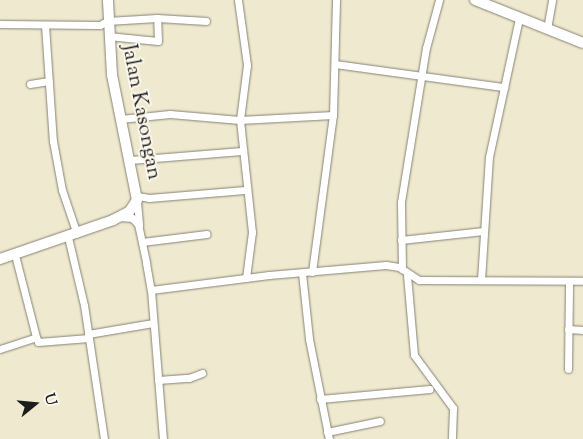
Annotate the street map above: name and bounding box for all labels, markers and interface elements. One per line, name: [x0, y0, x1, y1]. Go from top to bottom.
street label: Jalan Kasongan: [116, 42, 166, 182]
north arrow: [10, 379, 60, 429]
text: U: [38, 391, 61, 408]

